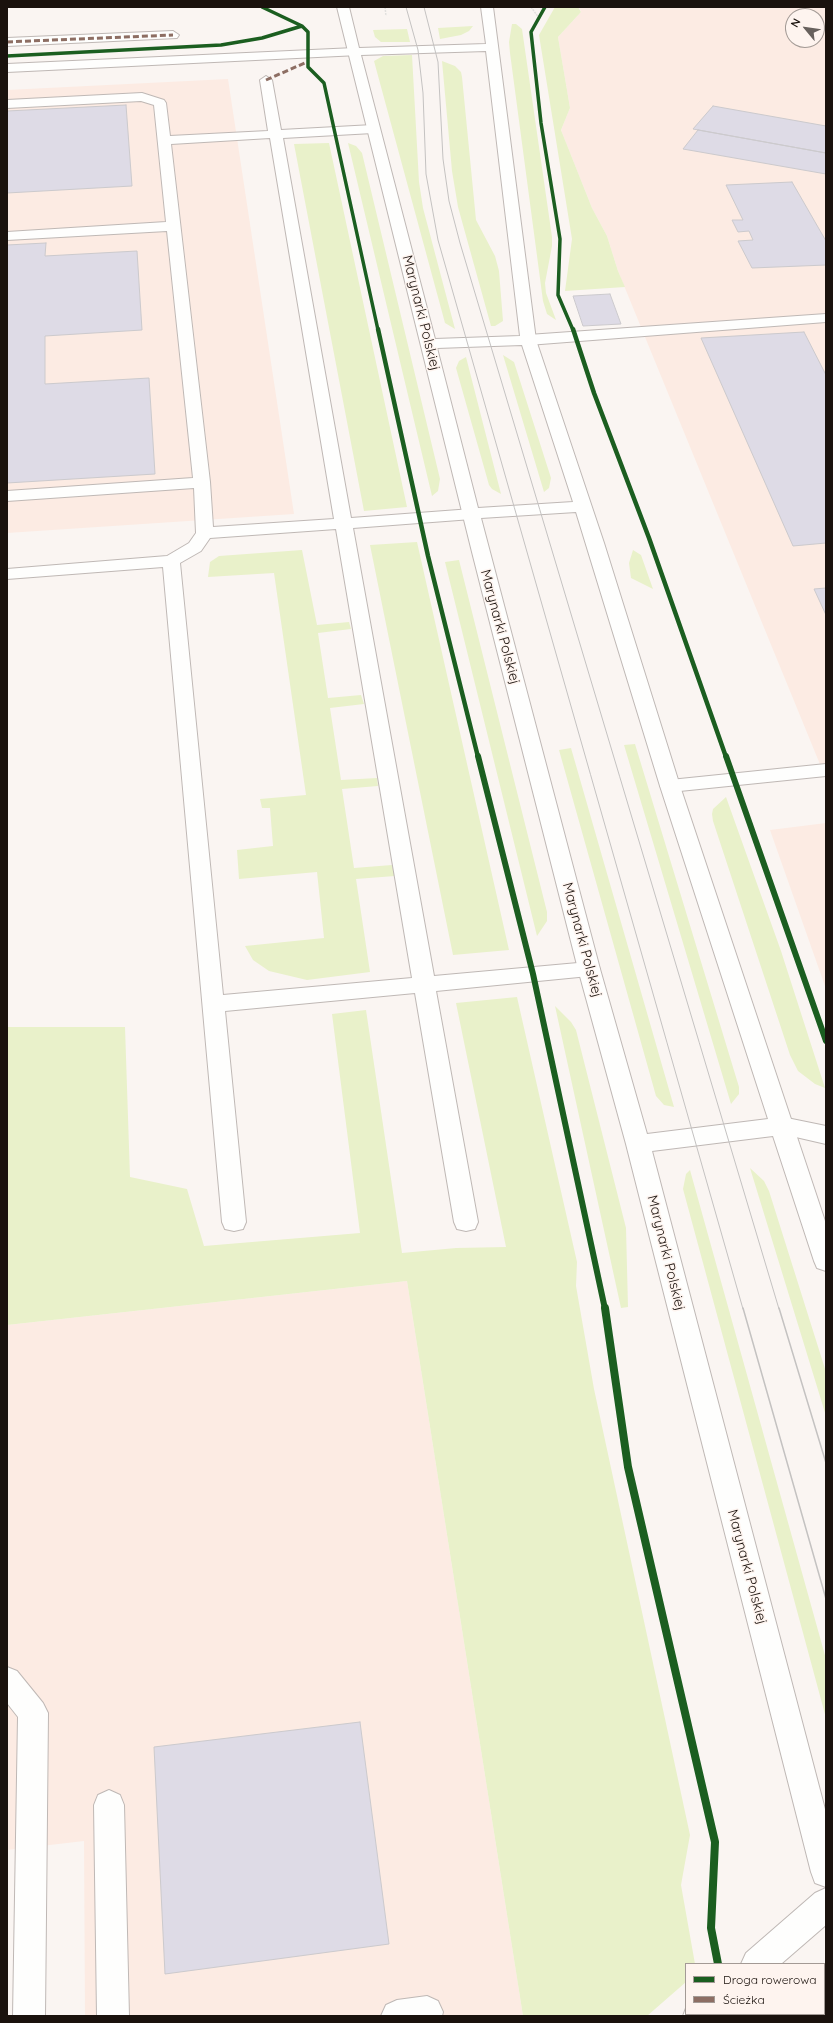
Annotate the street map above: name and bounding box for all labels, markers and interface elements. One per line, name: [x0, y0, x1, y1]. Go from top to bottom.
north arrow: [785, 8, 825, 48]
text: N: [787, 16, 803, 30]
street label: Marynarki Polskiej: [399, 254, 443, 372]
street label: Marynarki Polskiej: [477, 568, 523, 686]
street label: Marynarki Polskiej: [559, 881, 605, 999]
street label: Marynarki Polskiej: [644, 1194, 688, 1312]
street label: Marynarki Polskiej: [724, 1508, 770, 1626]
legend: [685, 1963, 825, 2015]
text: Droga rowerowa: [723, 1972, 817, 1987]
text: Ścieżka: [723, 1992, 765, 2007]

